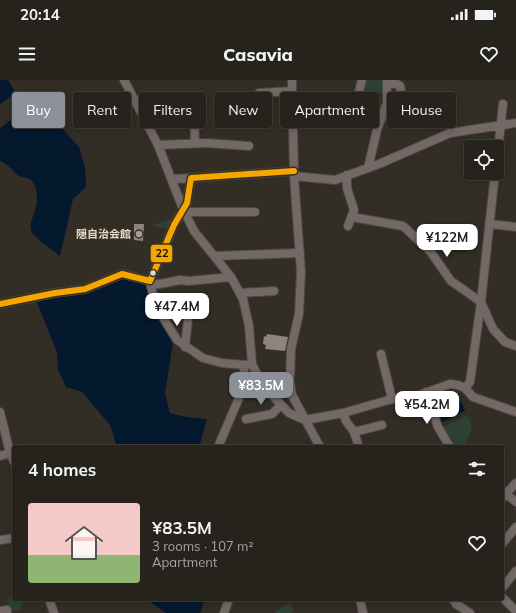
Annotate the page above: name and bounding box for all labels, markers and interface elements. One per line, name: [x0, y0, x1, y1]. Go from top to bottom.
text: 20:14: [20, 5, 60, 24]
icon: menu: [16, 43, 38, 65]
text: Casavia: [223, 43, 293, 66]
icon: heart: [478, 43, 500, 65]
chip: Buy: [12, 92, 65, 128]
chip: Rent: [73, 92, 131, 128]
chip: Filters: [139, 92, 206, 128]
chip: New: [214, 92, 272, 128]
chip: Apartment: [280, 92, 379, 128]
chip: House: [387, 92, 456, 128]
map controls: [464, 140, 504, 180]
button: locate: [464, 140, 504, 180]
pin: ¥122M: [419, 224, 475, 258]
place label: 隠自治会館: [76, 227, 131, 241]
marker: 隠自治会館: [134, 229, 144, 239]
text: ¥122M: [426, 229, 468, 245]
line badge: 22: [150, 244, 173, 263]
text: 22: [155, 246, 169, 260]
unlabelled marker: [148, 268, 158, 278]
pin: ¥47.4M: [144, 293, 210, 327]
text: ¥47.4M: [154, 298, 200, 314]
pin: ¥83.5M: [228, 372, 294, 406]
text: ¥83.5M: [238, 377, 284, 393]
pin: ¥54.2M: [394, 391, 460, 425]
text: ¥54.2M: [404, 396, 450, 412]
icon: filters: [466, 458, 488, 480]
text: 4 homes: [28, 459, 96, 480]
text: ¥83.5M: [152, 517, 212, 538]
icon: home: [60, 519, 108, 567]
icon: heart: [466, 532, 488, 554]
text: 3 rooms · 107 m²: [152, 538, 253, 554]
text: Apartment: [152, 554, 217, 570]

